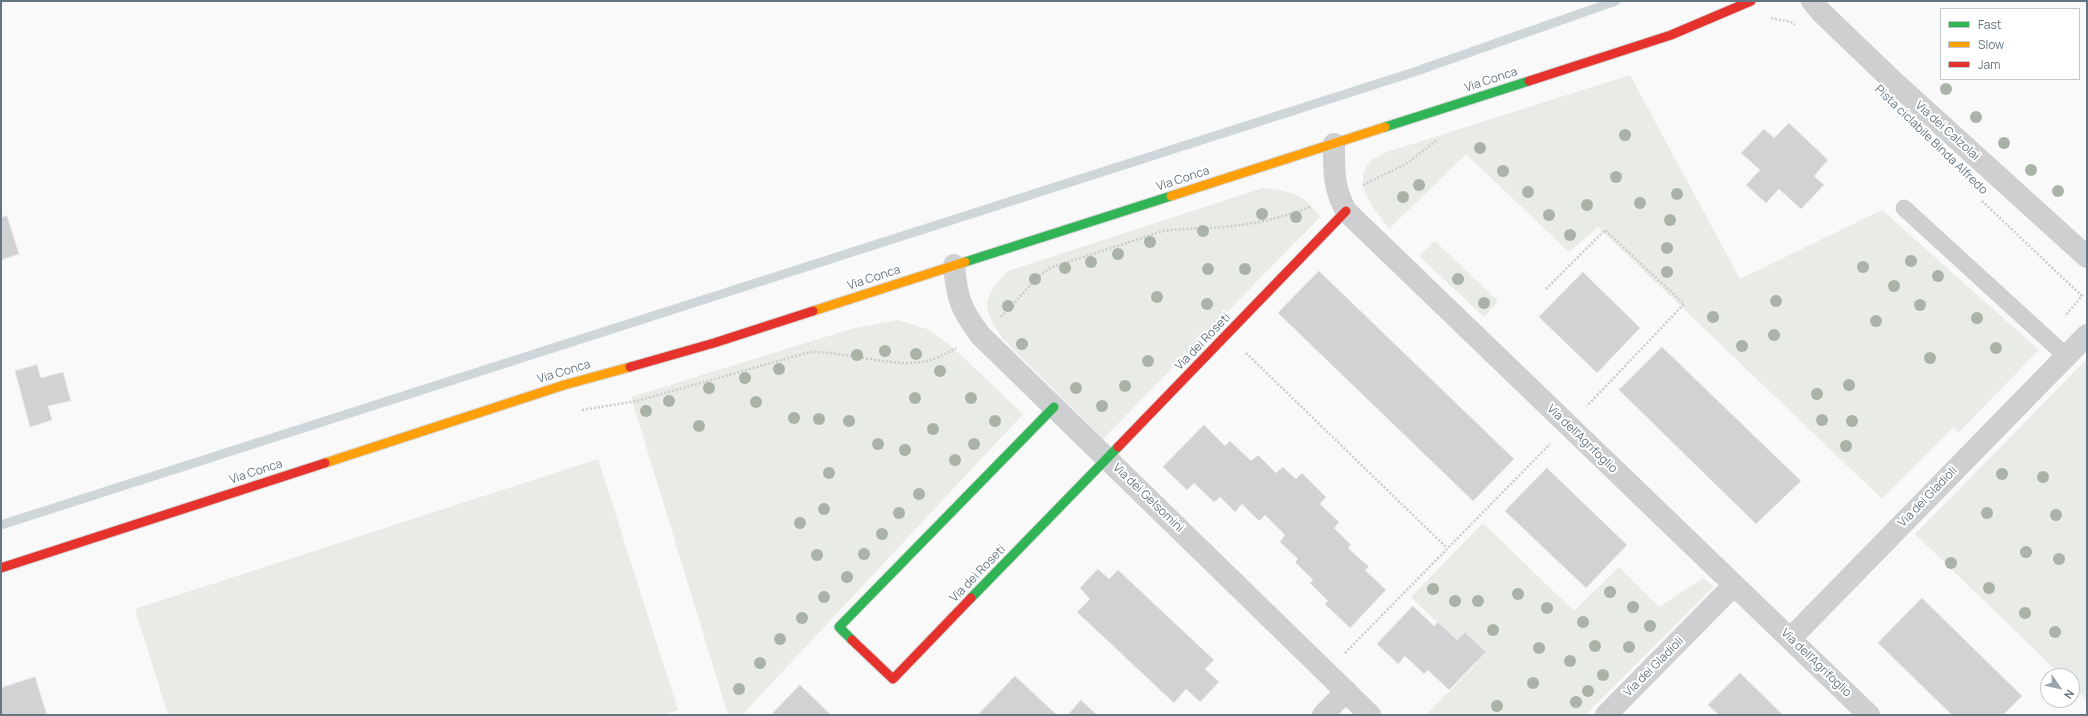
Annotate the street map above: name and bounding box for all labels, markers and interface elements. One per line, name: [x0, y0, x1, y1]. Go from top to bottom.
legend: [1940, 8, 2080, 80]
text: Fast: [1978, 16, 2002, 33]
text: Slow: [1978, 36, 2004, 53]
text: Jam: [1978, 56, 2000, 73]
street label: Via Conca: [1463, 65, 1519, 95]
street label: Pista ciclabile Binda Alfredo: [1872, 82, 1990, 198]
street label: Via dei Calzolai: [1912, 98, 1982, 164]
street label: Via Conca: [1155, 164, 1211, 194]
street label: Via Conca: [846, 263, 902, 293]
street label: Via dei Roseti: [1172, 310, 1234, 374]
street label: Via Conca: [536, 357, 592, 387]
street label: Via dell'Agrifoglio: [1544, 402, 1620, 476]
street label: Via Conca: [228, 457, 284, 487]
street label: Via dei Gelsomini: [1110, 461, 1186, 535]
street label: Via dei Gladioli: [1895, 464, 1961, 530]
street label: Via dei Roseti: [947, 542, 1009, 606]
street label: Via dell'Agrifoglio: [1778, 626, 1854, 700]
street label: Via dei Gladioli: [1621, 634, 1687, 700]
north arrow: [2040, 668, 2080, 708]
text: N: [2061, 687, 2078, 702]

